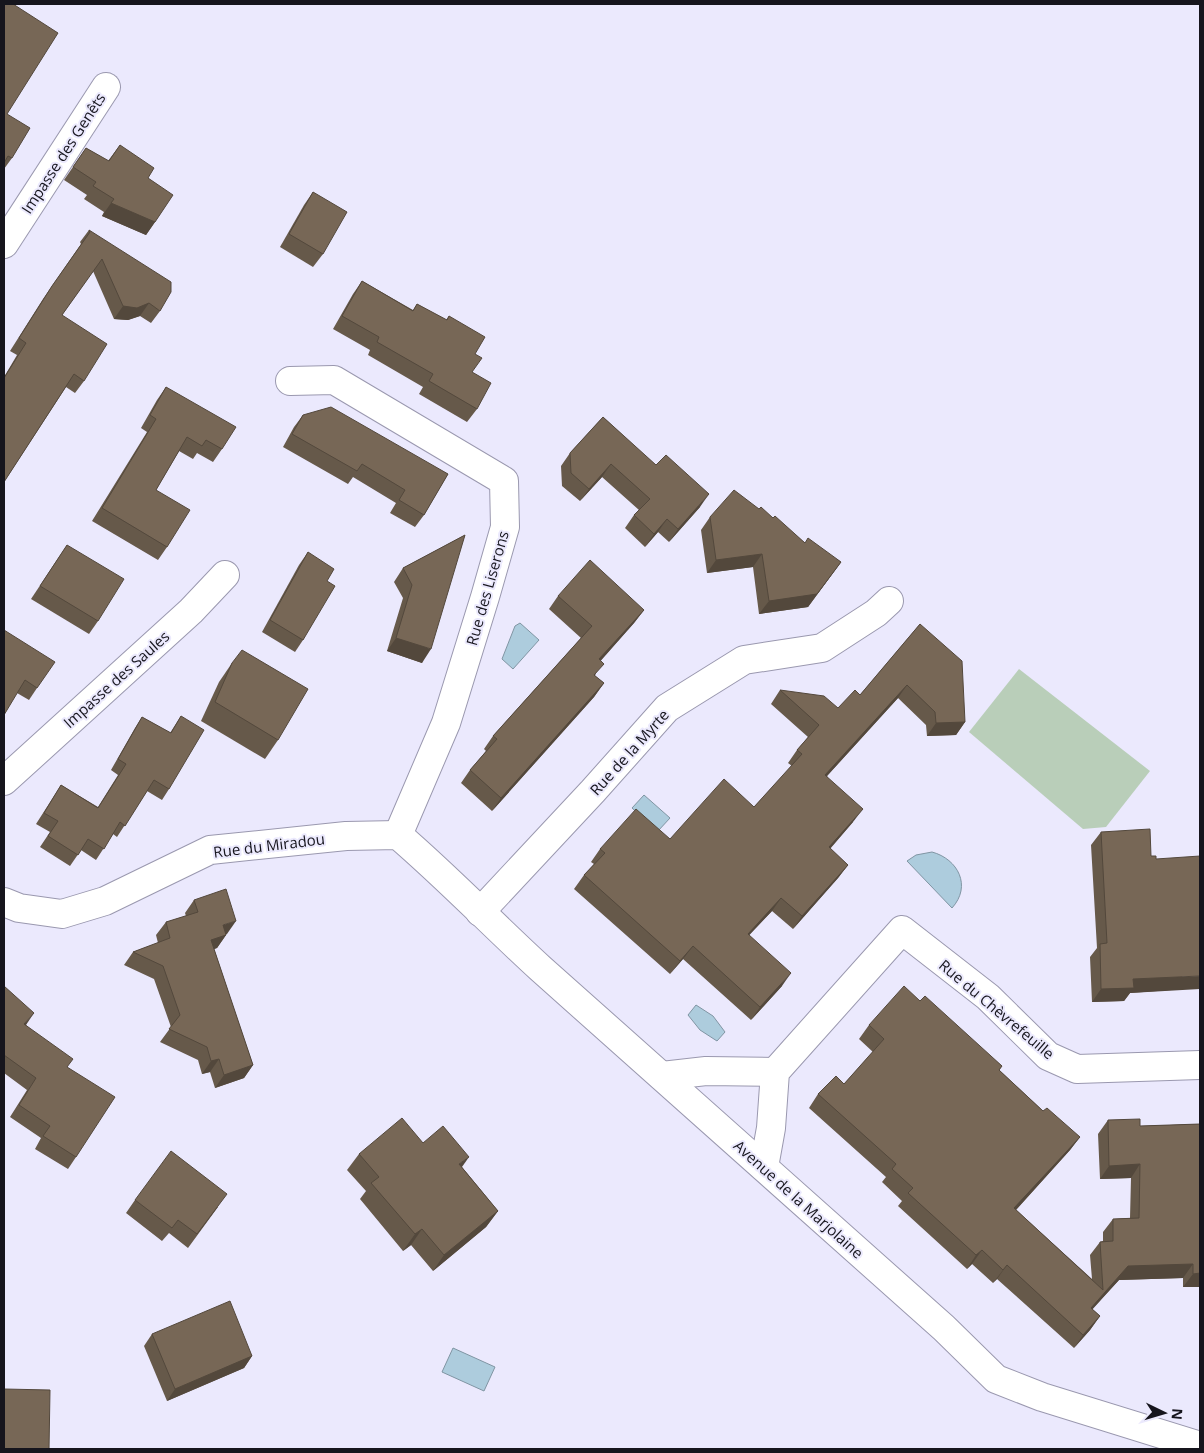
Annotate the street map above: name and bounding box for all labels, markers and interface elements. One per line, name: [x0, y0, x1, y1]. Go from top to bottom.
street label: Impasse des Genêts: [16, 89, 110, 217]
street label: Rue des Liserons: [461, 528, 513, 648]
street label: Impasse des Saules: [59, 626, 173, 732]
street label: Rue de la Myrte: [585, 705, 673, 799]
street label: Rue du Miradou: [212, 828, 326, 862]
street label: Rue du Chèvrefeuille: [935, 955, 1059, 1063]
street label: Avenue de la Marjolaine: [730, 1135, 868, 1263]
north arrow: [1139, 1388, 1189, 1438]
text: N: [1167, 1408, 1187, 1421]

